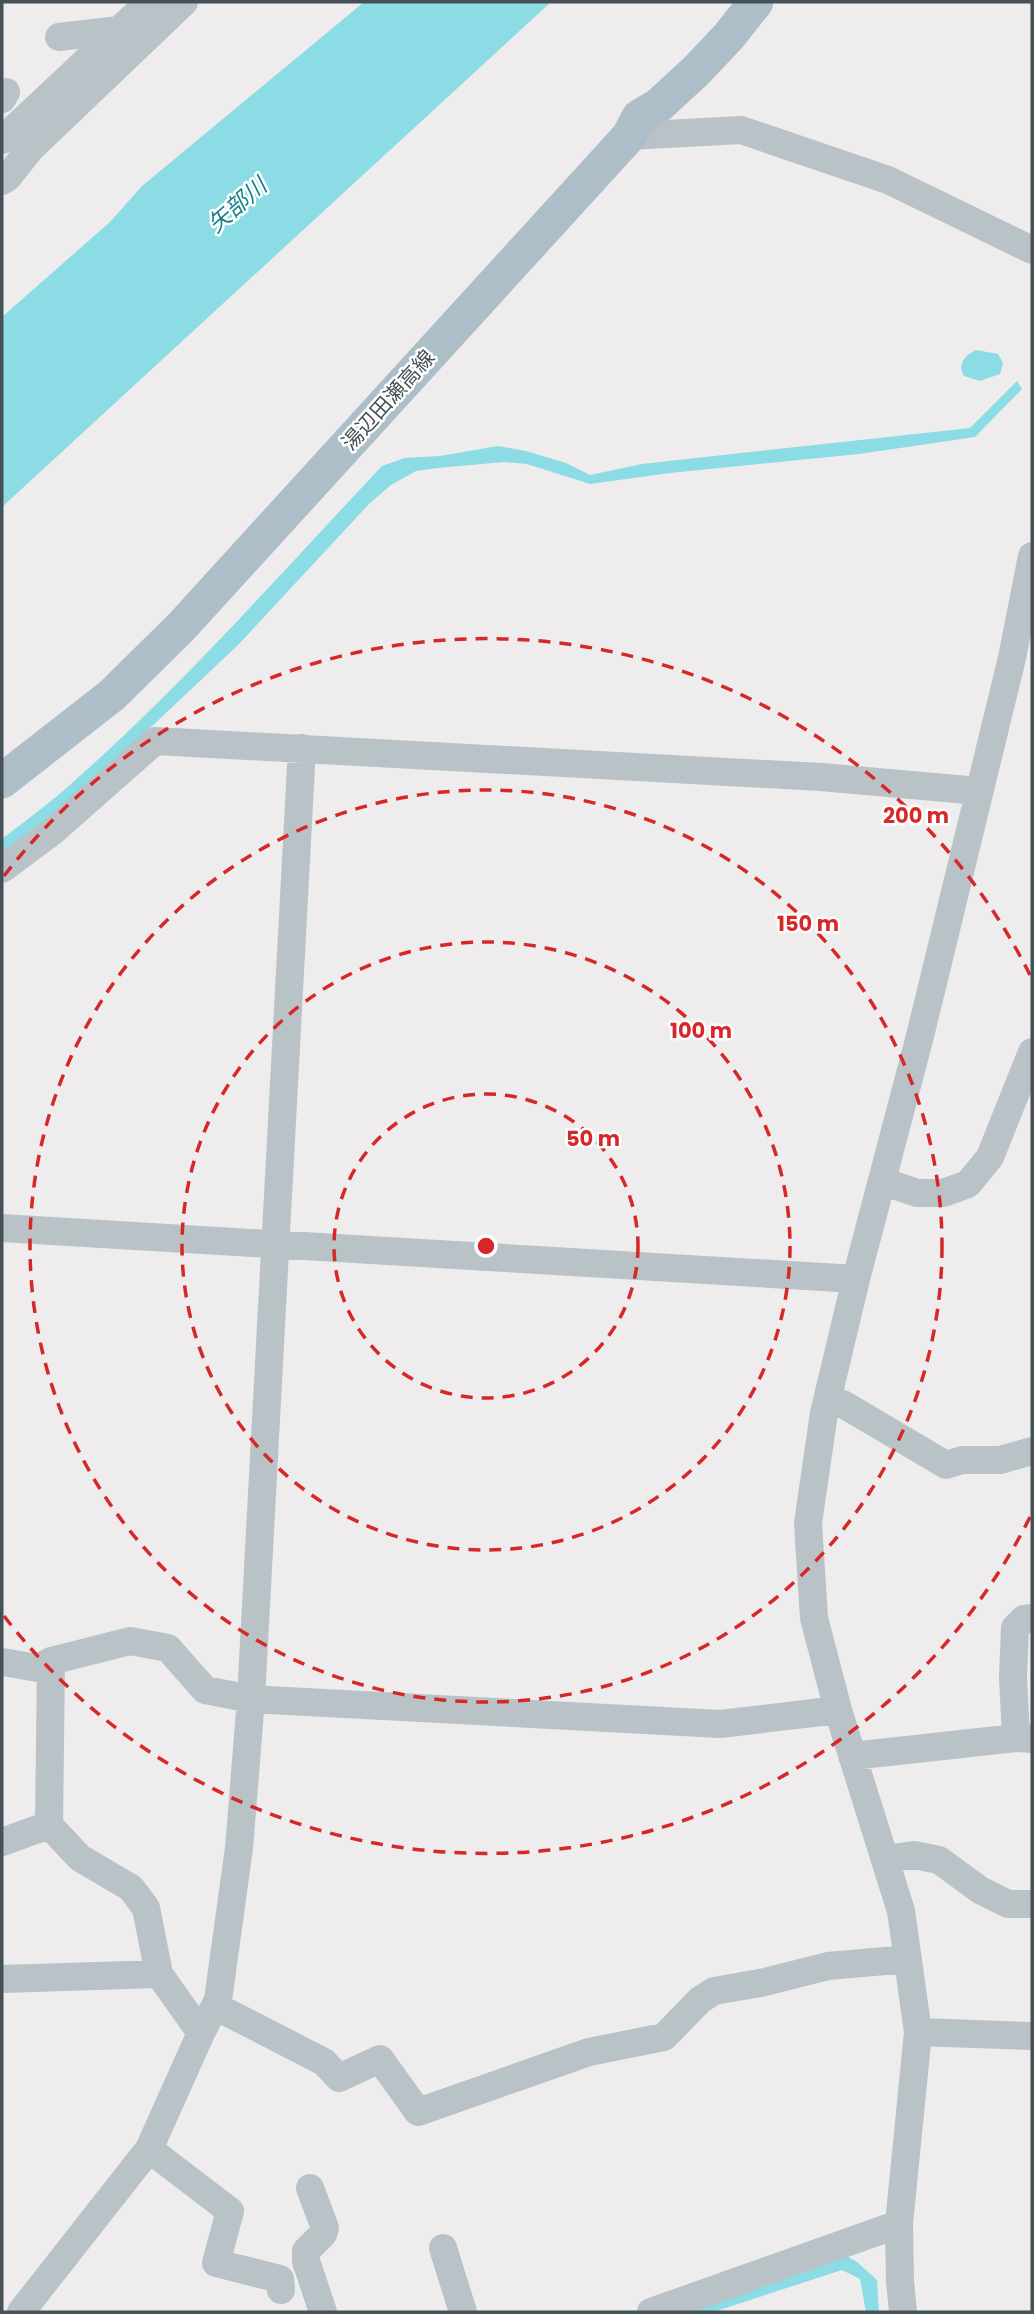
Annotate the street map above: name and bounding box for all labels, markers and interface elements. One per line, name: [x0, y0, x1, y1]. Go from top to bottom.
water label: 矢部川: [200, 168, 276, 240]
street label: 湯辺田瀬高線: [335, 343, 441, 457]
text: 200 m: [883, 801, 949, 830]
text: 150 m: [777, 909, 839, 938]
text: 100 m: [670, 1016, 732, 1045]
text: 50 m: [566, 1124, 620, 1153]
centre of rings: [474, 1234, 498, 1258]

